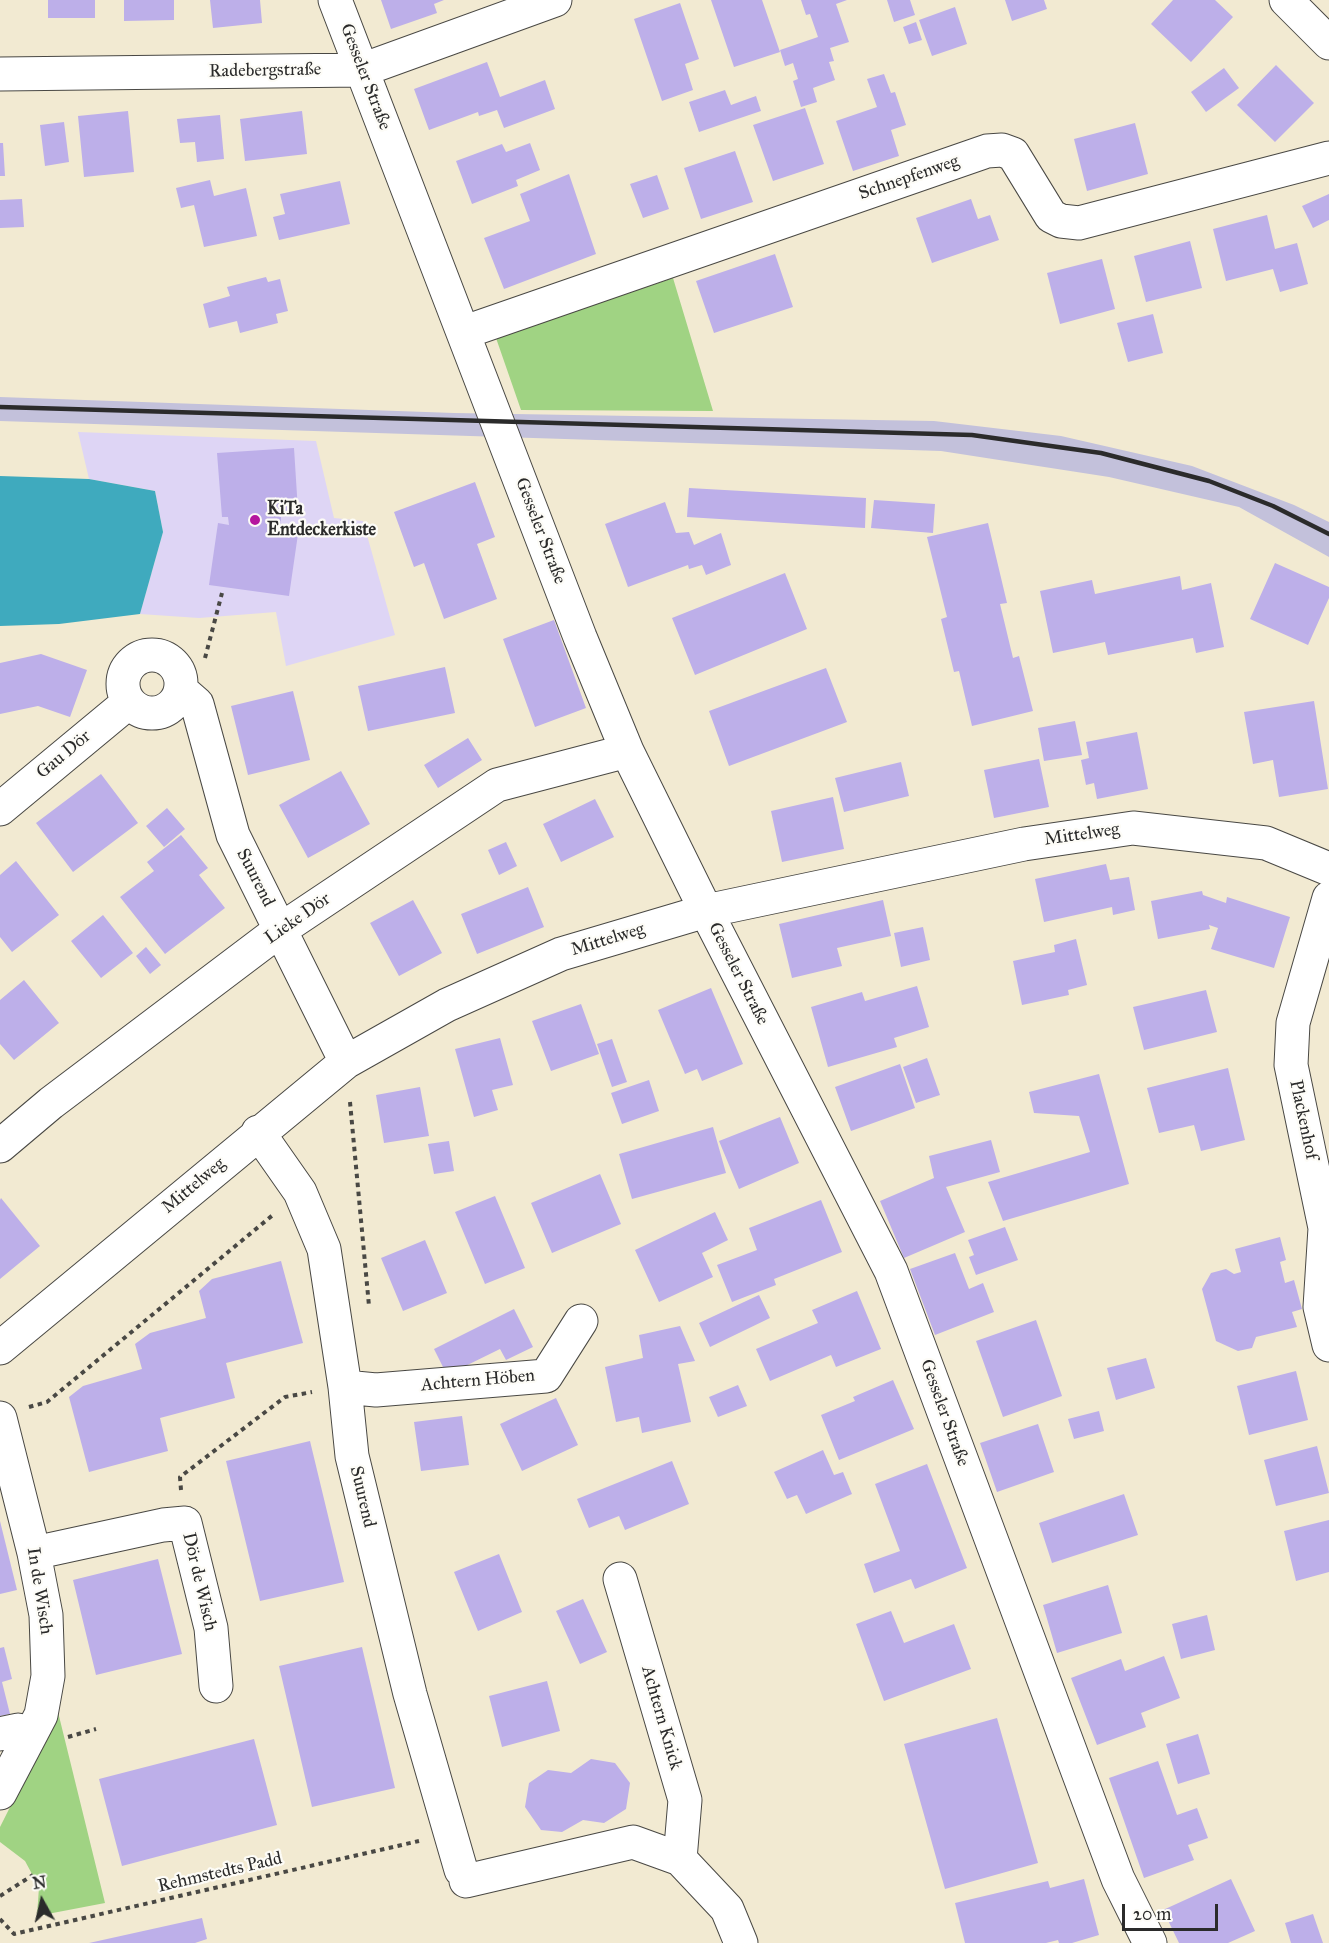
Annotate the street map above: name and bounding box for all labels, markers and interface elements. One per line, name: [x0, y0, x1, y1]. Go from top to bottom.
street label: Gesseler Straße: [335, 21, 395, 133]
street label: Radebergstraße: [209, 59, 321, 83]
street label: Schnepfenweg: [856, 151, 962, 205]
street label: Gesseler Straße: [510, 475, 570, 587]
place label: KiTa Entdeckerkiste: [267, 499, 376, 542]
marker: KiTa Entdeckerkiste: [248, 513, 262, 527]
street label: Gau Dör: [32, 726, 96, 784]
street label: Mittelweg: [1043, 819, 1121, 851]
street label: Suurend: [231, 845, 279, 911]
street label: Lieke Dör: [261, 889, 335, 949]
street label: Mittelweg: [569, 919, 647, 961]
street label: Gesseler Straße: [703, 919, 773, 1029]
street label: Plackenhof: [1284, 1078, 1322, 1162]
street label: Mittelweg: [158, 1153, 230, 1219]
street label: Gesseler Straße: [915, 1357, 973, 1469]
street label: Achtern Höben: [420, 1365, 536, 1397]
street label: Suurend: [344, 1464, 380, 1530]
street label: Dör de Wisch: [177, 1531, 221, 1633]
street label: In de Wisch: [21, 1546, 57, 1636]
street label: Achtern Knick: [636, 1664, 686, 1772]
street label: Rehmstedts Padd: [156, 1848, 284, 1898]
north arrow: [12, 1871, 72, 1931]
text: N: [31, 1872, 47, 1893]
scale bar: [1125, 1892, 1221, 1930]
text: 20 m: [1133, 1903, 1171, 1925]

